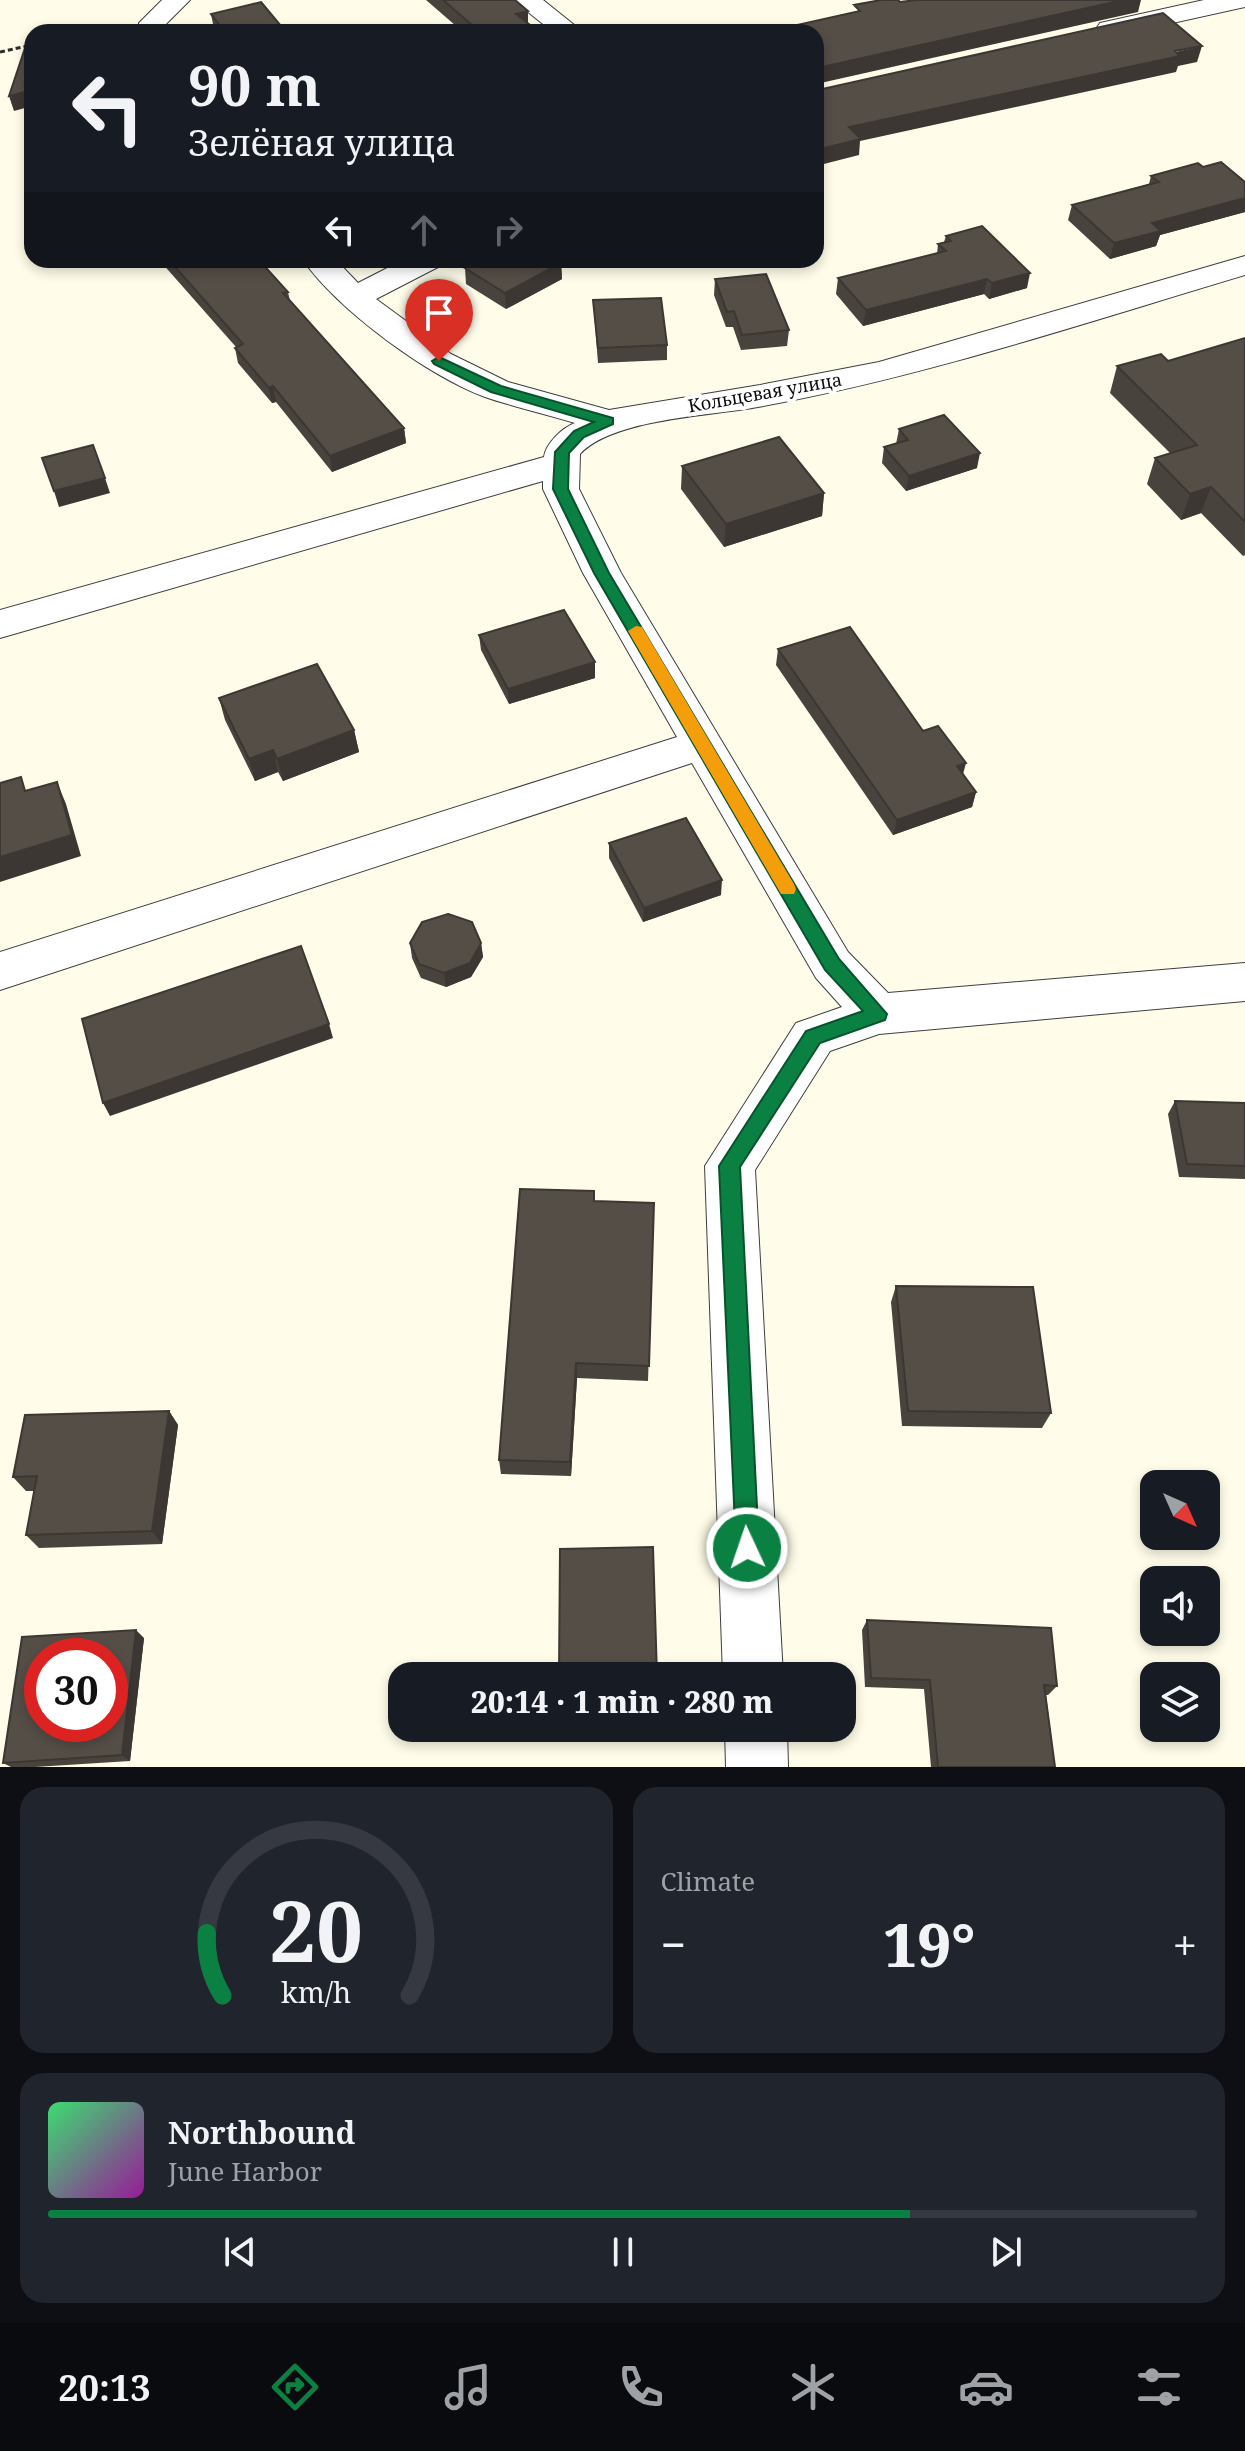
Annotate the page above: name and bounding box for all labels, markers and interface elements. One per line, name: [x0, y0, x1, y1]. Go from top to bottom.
text: 90 m: [188, 46, 321, 122]
icon: left: [56, 56, 160, 160]
text: Зелёная улица: [188, 118, 456, 167]
icon: left: [318, 208, 362, 252]
icon: ahead: [402, 208, 446, 252]
icon: right: [486, 208, 530, 252]
pin: [405, 279, 473, 361]
icon: arrive: [417, 291, 461, 335]
street label: Кольцевая улица: [686, 367, 844, 417]
north arrow: [1140, 1470, 1220, 1550]
map controls: [1140, 1470, 1220, 1742]
position arrow: [705, 1506, 789, 1590]
button: sound: [1140, 1566, 1220, 1646]
speed limit sign: 30: [24, 1638, 128, 1742]
button: layers: [1140, 1662, 1220, 1742]
text: 20:14 · 1 min · 280 m: [471, 1681, 773, 1722]
text: Climate: [661, 1863, 755, 1899]
text: 20: [269, 1873, 363, 1986]
text: 19°: [883, 1903, 975, 1985]
text: −: [661, 1914, 686, 1974]
text: +: [1172, 1914, 1197, 1974]
text: km/h: [281, 1972, 351, 2011]
text: Northbound: [168, 2112, 355, 2153]
text: June Harbor: [168, 2153, 322, 2189]
icon: previous: [218, 2230, 262, 2274]
icon: pause: [601, 2230, 645, 2274]
icon: next: [984, 2230, 1028, 2274]
icon: directions: [267, 2359, 323, 2415]
icon: music: [440, 2359, 496, 2415]
icon: phone: [613, 2359, 669, 2415]
icon: climate: [785, 2359, 841, 2415]
icon: car: [958, 2359, 1014, 2415]
icon: filters: [1131, 2359, 1187, 2415]
text: 20:13: [58, 2363, 151, 2412]

